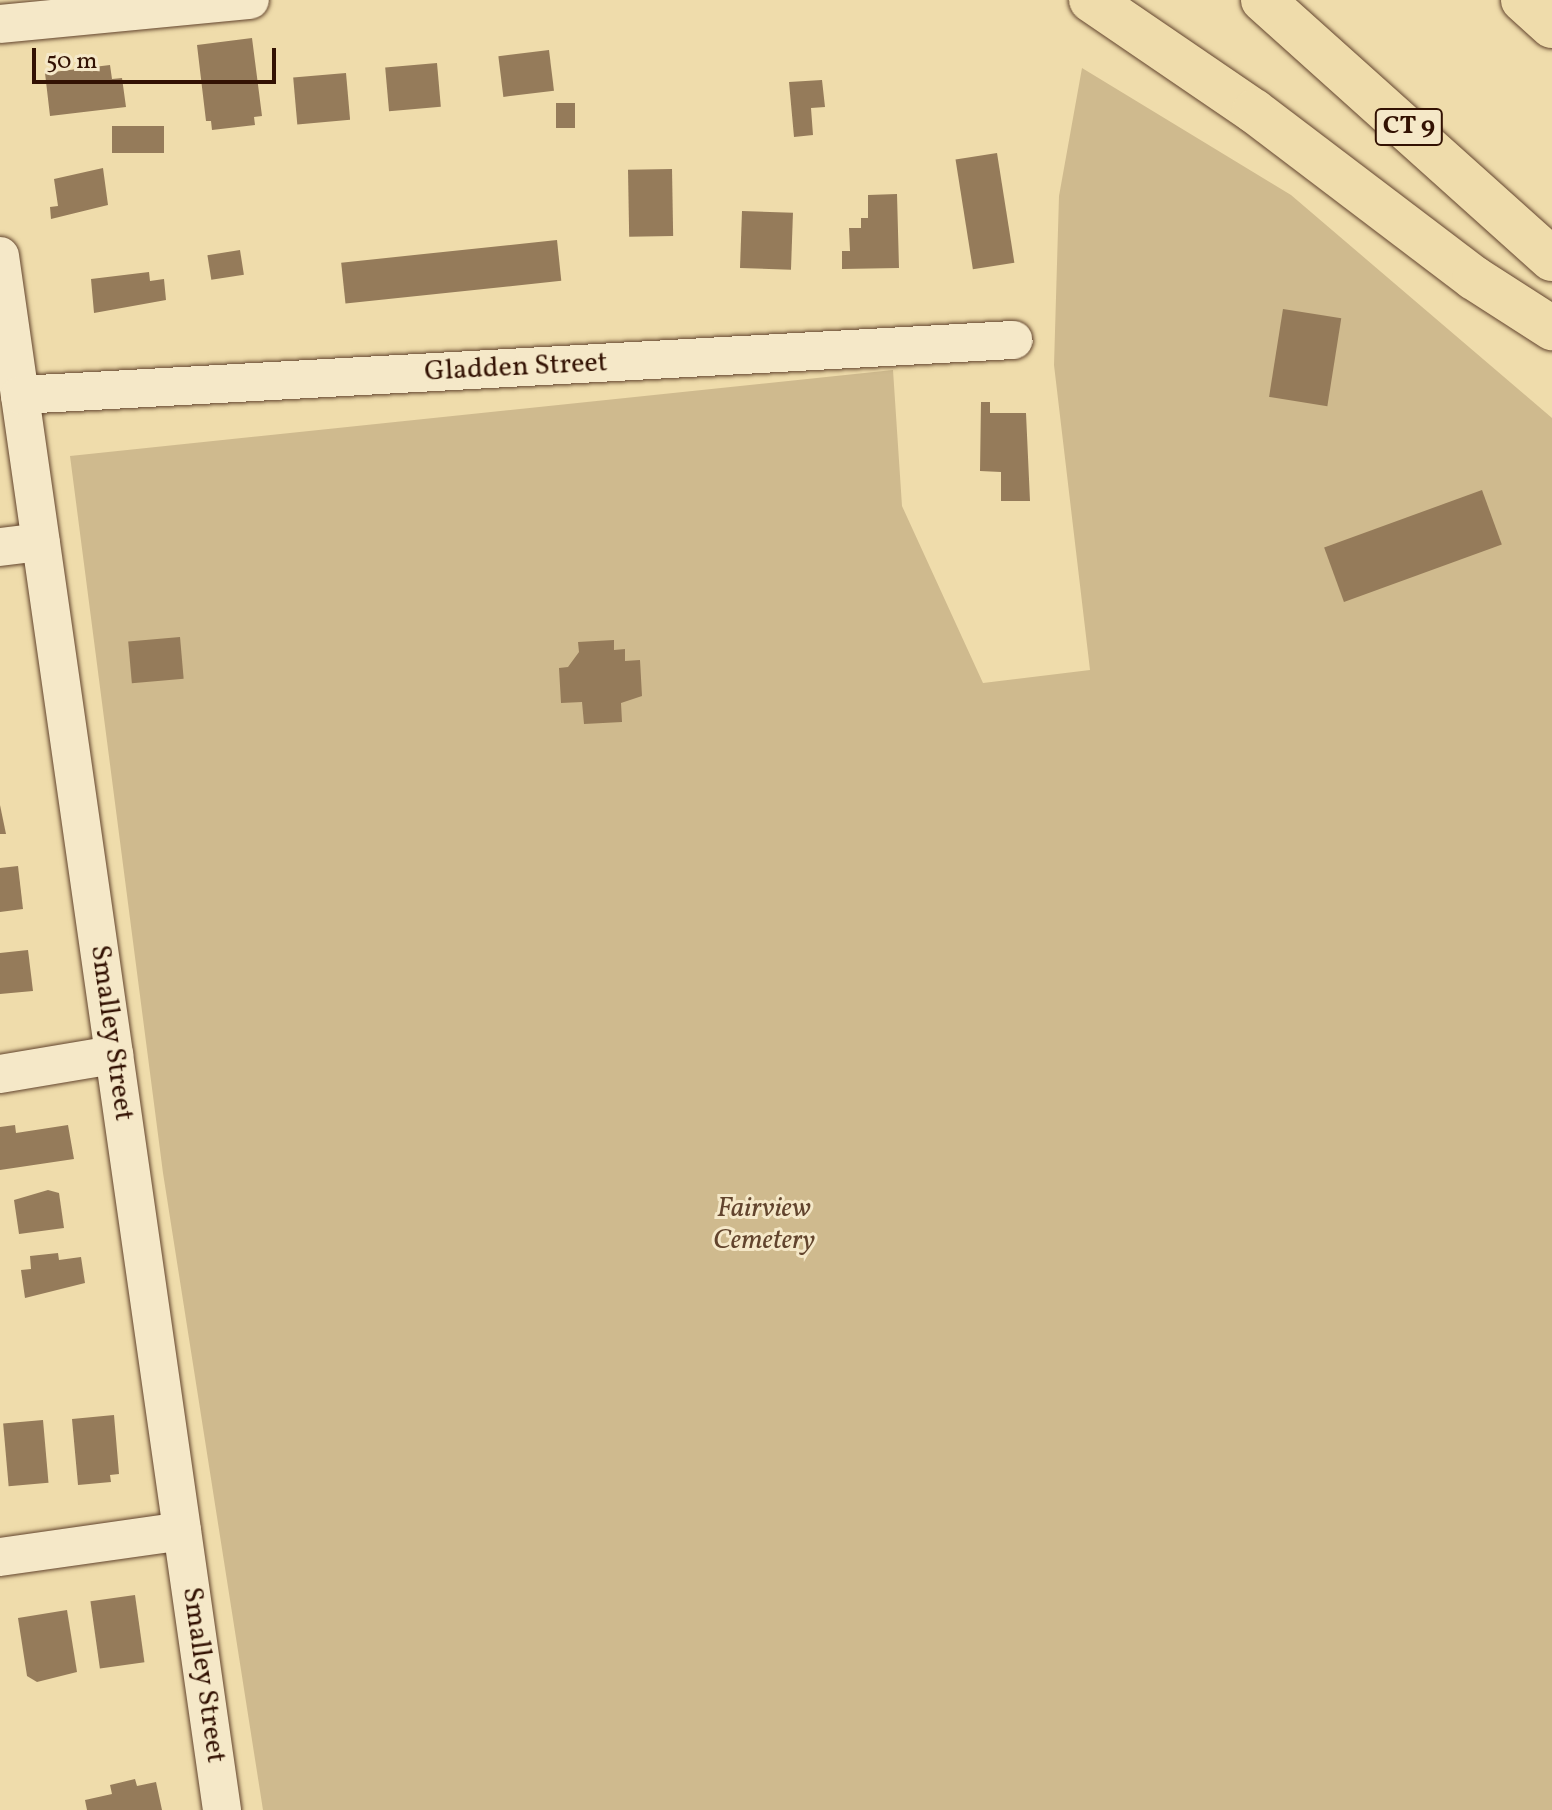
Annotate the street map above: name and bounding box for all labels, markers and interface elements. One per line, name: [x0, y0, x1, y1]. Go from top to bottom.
scale bar: [36, 32, 280, 82]
text: 50 m: [46, 45, 98, 79]
road number: CT 9: [1373, 105, 1445, 149]
street label: Gladden Street: [424, 346, 608, 390]
street label: Smalley Street: [82, 943, 140, 1123]
park label: Fairview Cemetery: [713, 1192, 815, 1258]
street label: Smalley Street: [174, 1585, 232, 1765]

